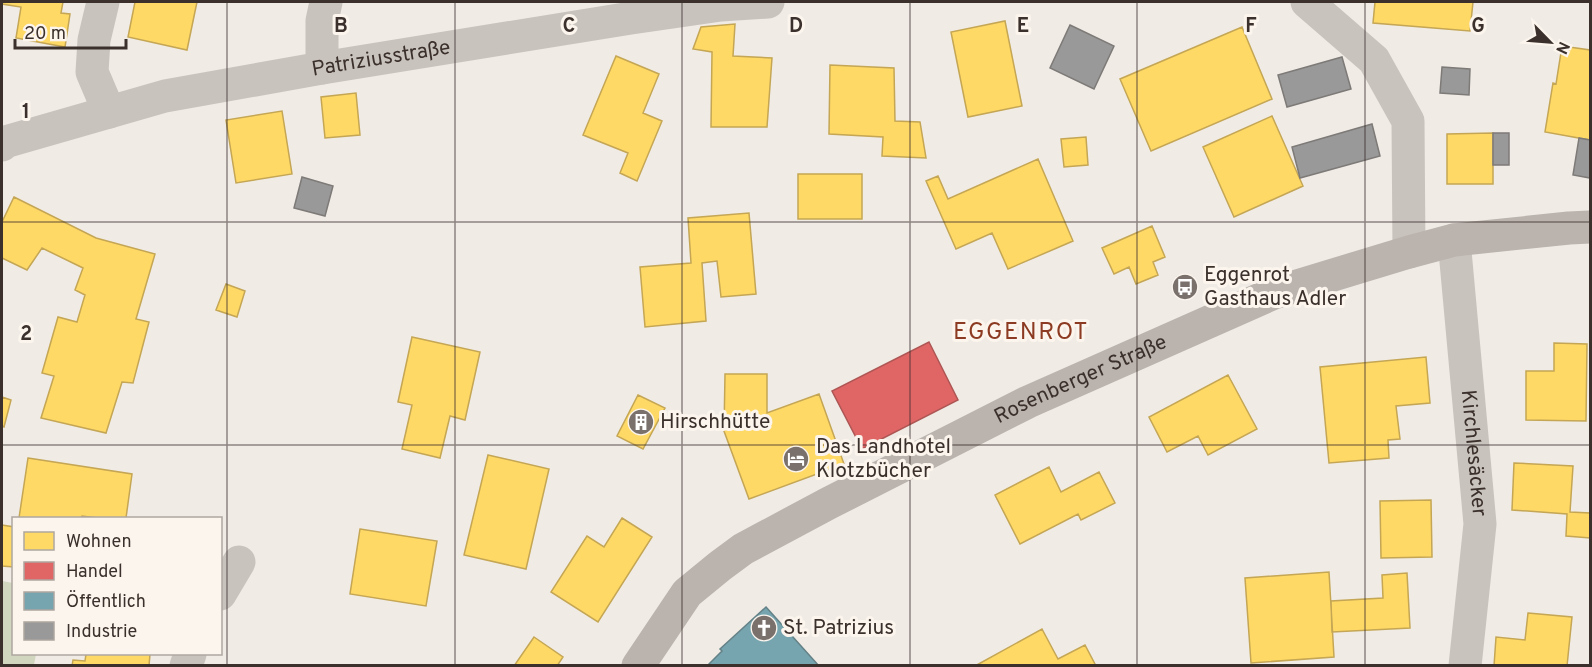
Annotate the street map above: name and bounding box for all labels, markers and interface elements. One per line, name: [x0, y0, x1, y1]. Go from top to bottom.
scale bar: [15, 12, 126, 50]
north arrow: [1520, 12, 1580, 72]
text: B: [334, 14, 348, 40]
text: C: [563, 14, 575, 40]
text: D: [789, 14, 803, 40]
text: E: [1017, 14, 1029, 40]
text: F: [1245, 14, 1257, 40]
text: G: [1471, 14, 1485, 40]
text: 20 m: [24, 23, 66, 46]
street label: Patriziusstraße: [310, 34, 452, 83]
text: N: [1550, 38, 1573, 57]
text: 1: [22, 100, 30, 126]
place label: Eggenrot Gasthaus Adler: [1204, 262, 1346, 313]
bus stop icon: Eggenrot Gasthaus Adler: [1170, 272, 1200, 302]
district label: EGGENROT: [953, 318, 1089, 348]
text: 2: [20, 322, 32, 348]
street label: Rosenberger Straße: [990, 329, 1171, 430]
street label: Kirchlesäcker: [1454, 389, 1493, 518]
building icon: Hirschhütte: [626, 407, 656, 437]
place label: Hirschhütte: [660, 409, 770, 436]
place label: Das Landhotel Klotzbücher: [816, 434, 951, 485]
hotel icon: Das Landhotel Klotzbücher: [781, 444, 811, 474]
legend: [12, 517, 222, 655]
text: Wohnen: [66, 531, 132, 554]
text: Handel: [66, 561, 123, 584]
text: Öffentlich: [66, 589, 146, 614]
church icon: St. Patrizius: [749, 613, 779, 643]
place label: St. Patrizius: [783, 615, 894, 642]
text: Industrie: [66, 621, 137, 644]

